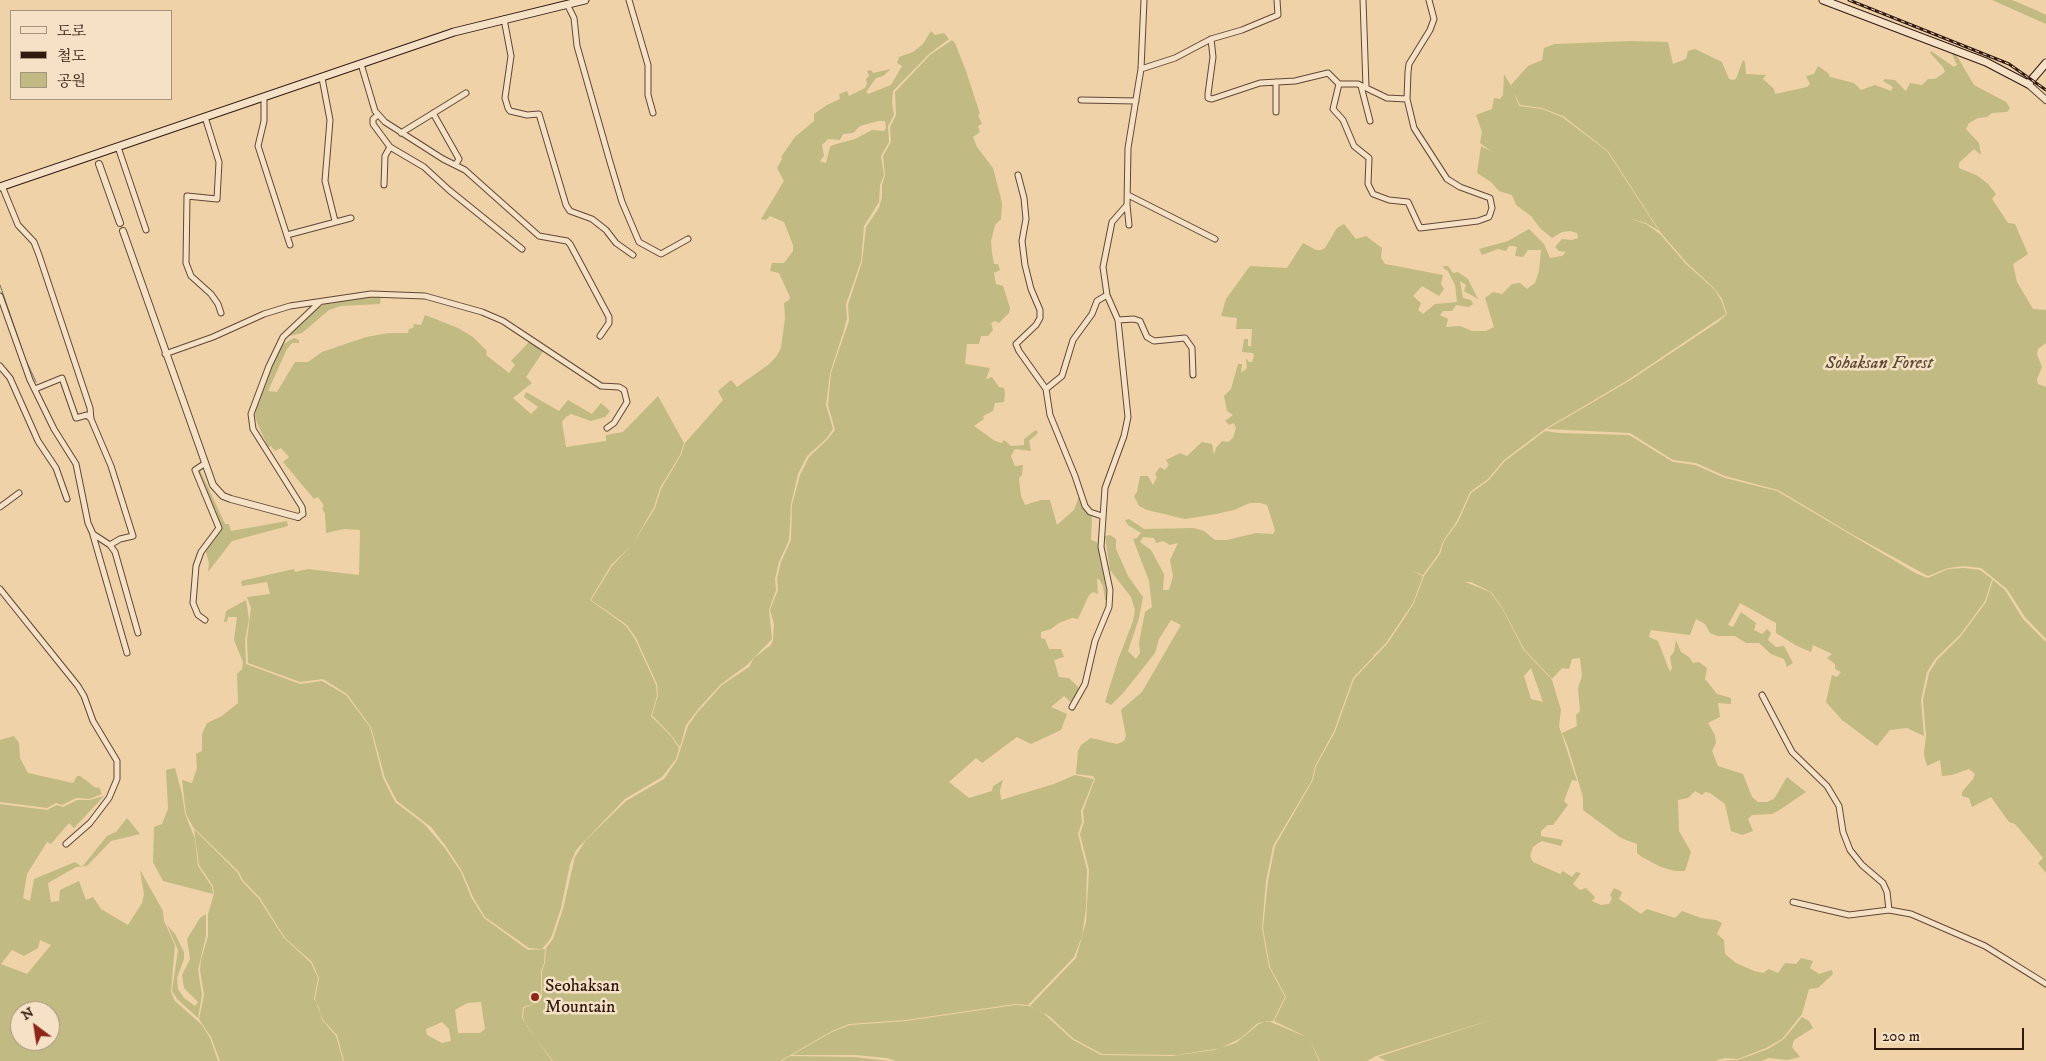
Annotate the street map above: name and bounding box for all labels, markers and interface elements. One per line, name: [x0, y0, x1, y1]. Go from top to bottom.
legend: [10, 10, 172, 100]
text: 도로: [57, 22, 86, 41]
text: 철도: [57, 47, 86, 66]
text: 공원: [57, 72, 86, 91]
park label: Sohaksan Forest: [1825, 353, 1933, 375]
place label: Seohaksan Mountain: [545, 976, 620, 1019]
marker: Seohaksan Mountain: [529, 991, 541, 1003]
north arrow: [10, 1001, 60, 1051]
text: N: [18, 1003, 37, 1025]
scale bar: [1876, 1018, 2026, 1050]
text: 200 m: [1882, 1027, 1920, 1046]

